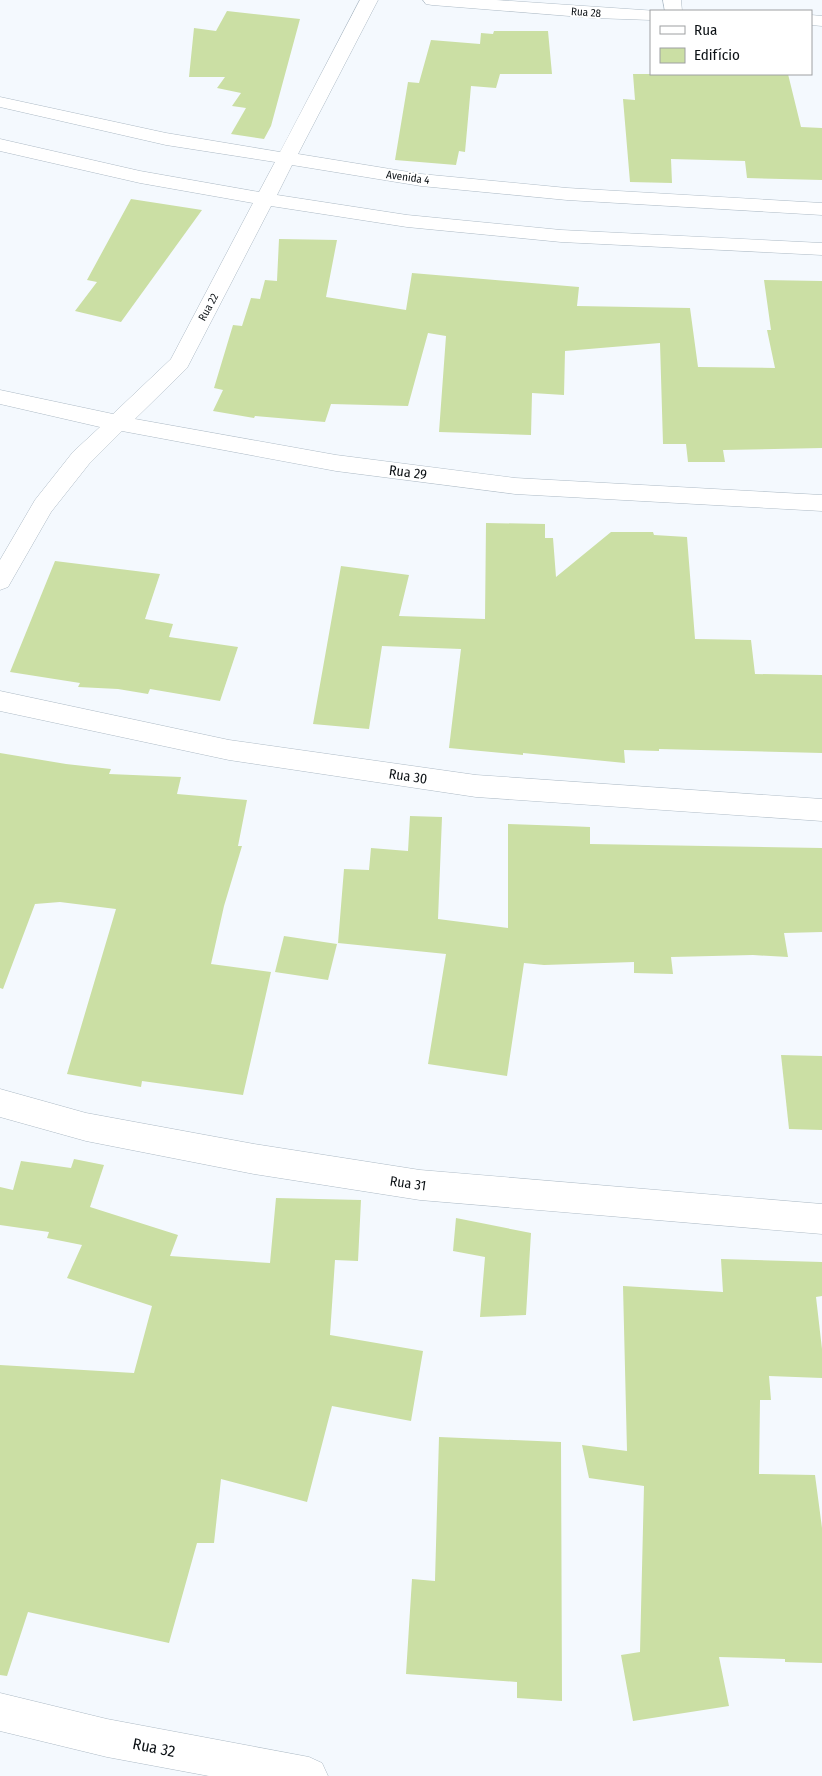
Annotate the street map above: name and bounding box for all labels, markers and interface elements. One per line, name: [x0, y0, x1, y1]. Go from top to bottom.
street label: Rua 28: [571, 5, 602, 20]
legend: [650, 10, 812, 75]
text: Rua: [694, 21, 717, 39]
text: Edifício: [694, 46, 740, 64]
street label: Avenida 4: [385, 168, 431, 187]
street label: Rua 22: [196, 291, 221, 323]
street label: Rua 29: [388, 462, 428, 483]
street label: Rua 30: [388, 765, 428, 788]
street label: Rua 31: [389, 1173, 427, 1194]
street label: Rua 32: [131, 1734, 177, 1761]

